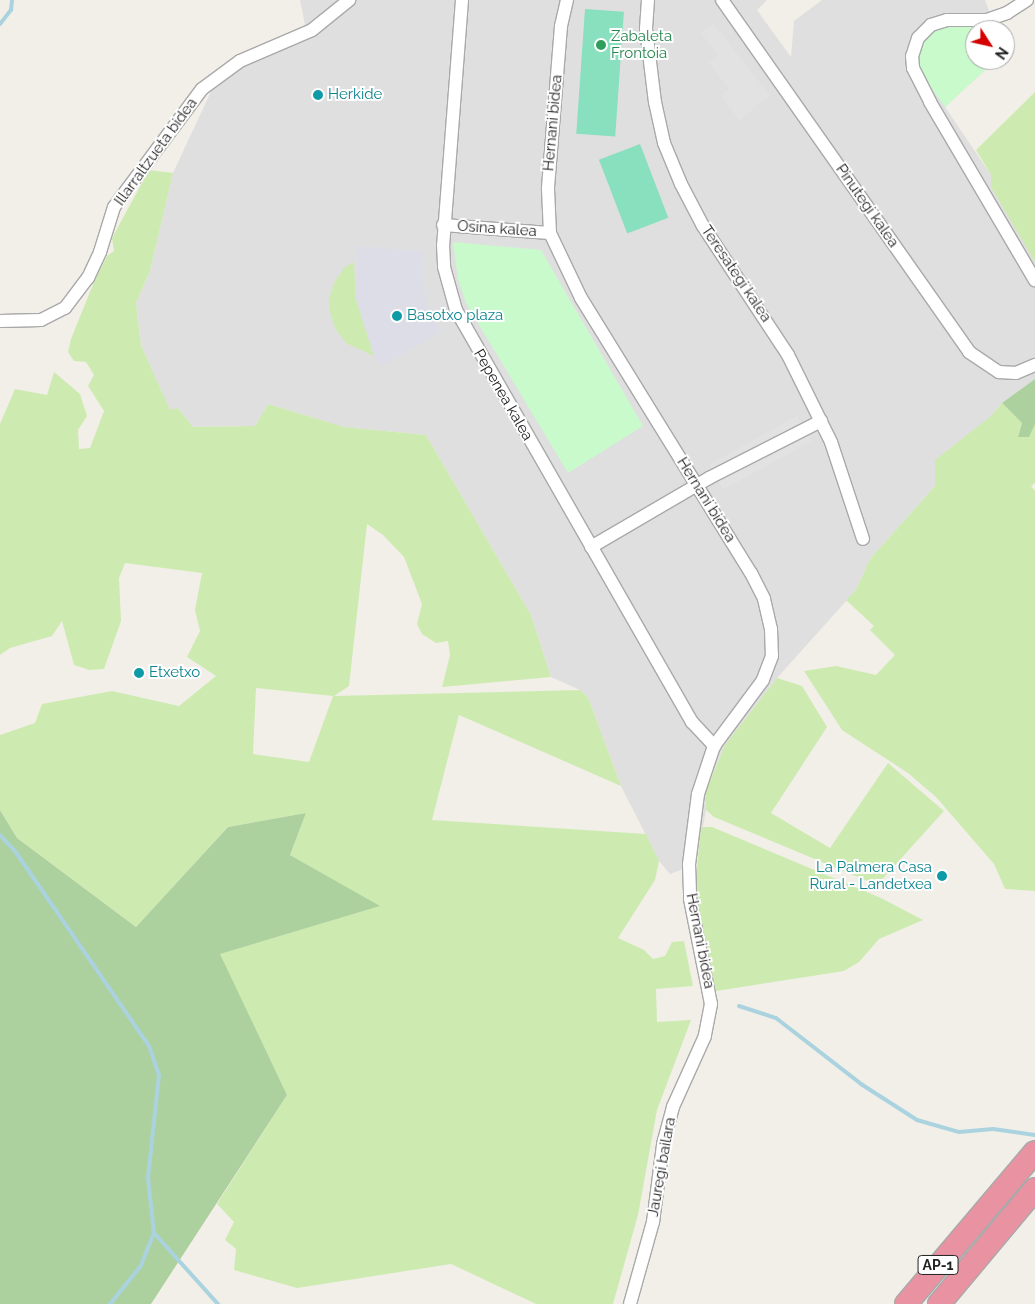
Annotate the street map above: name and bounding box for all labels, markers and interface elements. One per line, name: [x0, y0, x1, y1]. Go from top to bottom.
north arrow: [965, 20, 1015, 70]
place label: Zabaleta Frontoia: [611, 27, 672, 62]
marker: Zabaleta Frontoia: [595, 39, 607, 51]
text: N: [992, 44, 1011, 62]
street label: Hernani bidea: [540, 74, 566, 172]
place label: Herkide: [328, 86, 382, 104]
marker: Herkide: [312, 89, 324, 101]
street label: Illarraltzueta bidea: [111, 95, 201, 209]
street label: Pinutegi kalea: [832, 161, 902, 251]
street label: Osina kalea: [457, 217, 537, 241]
street label: Teresategi kalea: [697, 222, 775, 326]
place label: Basotxo plaza: [407, 307, 503, 325]
marker: Basotxo plaza: [391, 310, 403, 322]
street label: Pepenea kalea: [470, 346, 536, 444]
street label: Hernani bidea: [673, 454, 739, 546]
place label: Etxetxo: [149, 664, 200, 682]
marker: Etxetxo: [133, 667, 145, 679]
place label: La Palmera Casa Rural - Landetxea: [809, 858, 932, 893]
marker: La Palmera Casa Rural - Landetxea: [936, 870, 948, 882]
street label: Hernani bidea: [682, 892, 718, 990]
street label: Jauregi bailara: [644, 1116, 680, 1218]
road number: AP-1: [917, 1254, 959, 1276]

